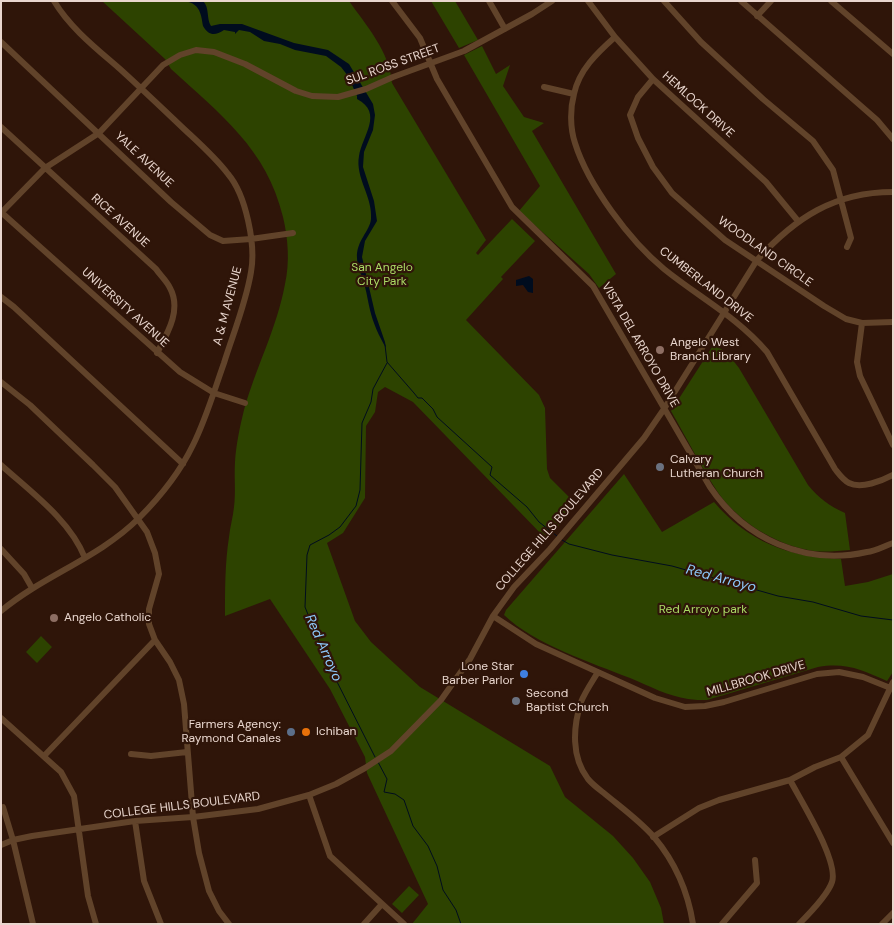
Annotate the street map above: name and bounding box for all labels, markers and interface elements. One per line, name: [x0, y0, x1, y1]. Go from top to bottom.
street label: SUL ROSS STREET: [344, 41, 442, 89]
street label: HEMLOCK DRIVE: [659, 69, 737, 141]
street label: YALE AVENUE: [112, 129, 176, 191]
street label: RICE AVENUE: [88, 191, 152, 251]
street label: WOODLAND CIRCLE: [715, 214, 815, 290]
street label: CUMBERLAND DRIVE: [656, 244, 756, 326]
park label: San Angelo City Park: [351, 261, 413, 289]
street label: UNIVERSITY AVENUE: [79, 265, 171, 351]
street label: A & M AVENUE: [211, 265, 245, 347]
street label: VISTA DEL ARROYO DRIVE: [598, 280, 682, 410]
place label: Angelo West Branch Library: [670, 336, 751, 364]
marker: Angelo West Branch Library: [654, 344, 666, 356]
place label: Calvary Lutheran Church: [670, 453, 763, 481]
marker: Calvary Lutheran Church: [654, 461, 666, 473]
street label: COLLEGE HILLS BOULEVARD: [493, 466, 607, 594]
water label: Red Arroyo: [684, 562, 758, 596]
park label: Red Arroyo park: [659, 603, 747, 617]
place label: Angelo Catholic: [64, 611, 151, 625]
marker: Angelo Catholic: [48, 612, 60, 624]
water label: Red Arroyo: [301, 612, 345, 684]
street label: MILLBROOK DRIVE: [705, 658, 807, 700]
place label: Lone Star Barber Parlor: [442, 660, 514, 688]
marker: Lone Star Barber Parlor: [518, 668, 530, 680]
place label: Second Baptist Church: [526, 687, 609, 715]
marker: Second Baptist Church: [510, 695, 522, 707]
place label: Farmers Agency: Raymond Canales: [182, 718, 281, 746]
place label: Ichiban: [316, 725, 356, 739]
marker: Farmers Agency: Raymond Canales: [285, 726, 297, 738]
marker: Ichiban: [300, 726, 312, 738]
street label: COLLEGE HILLS BOULEVARD: [103, 789, 261, 823]

